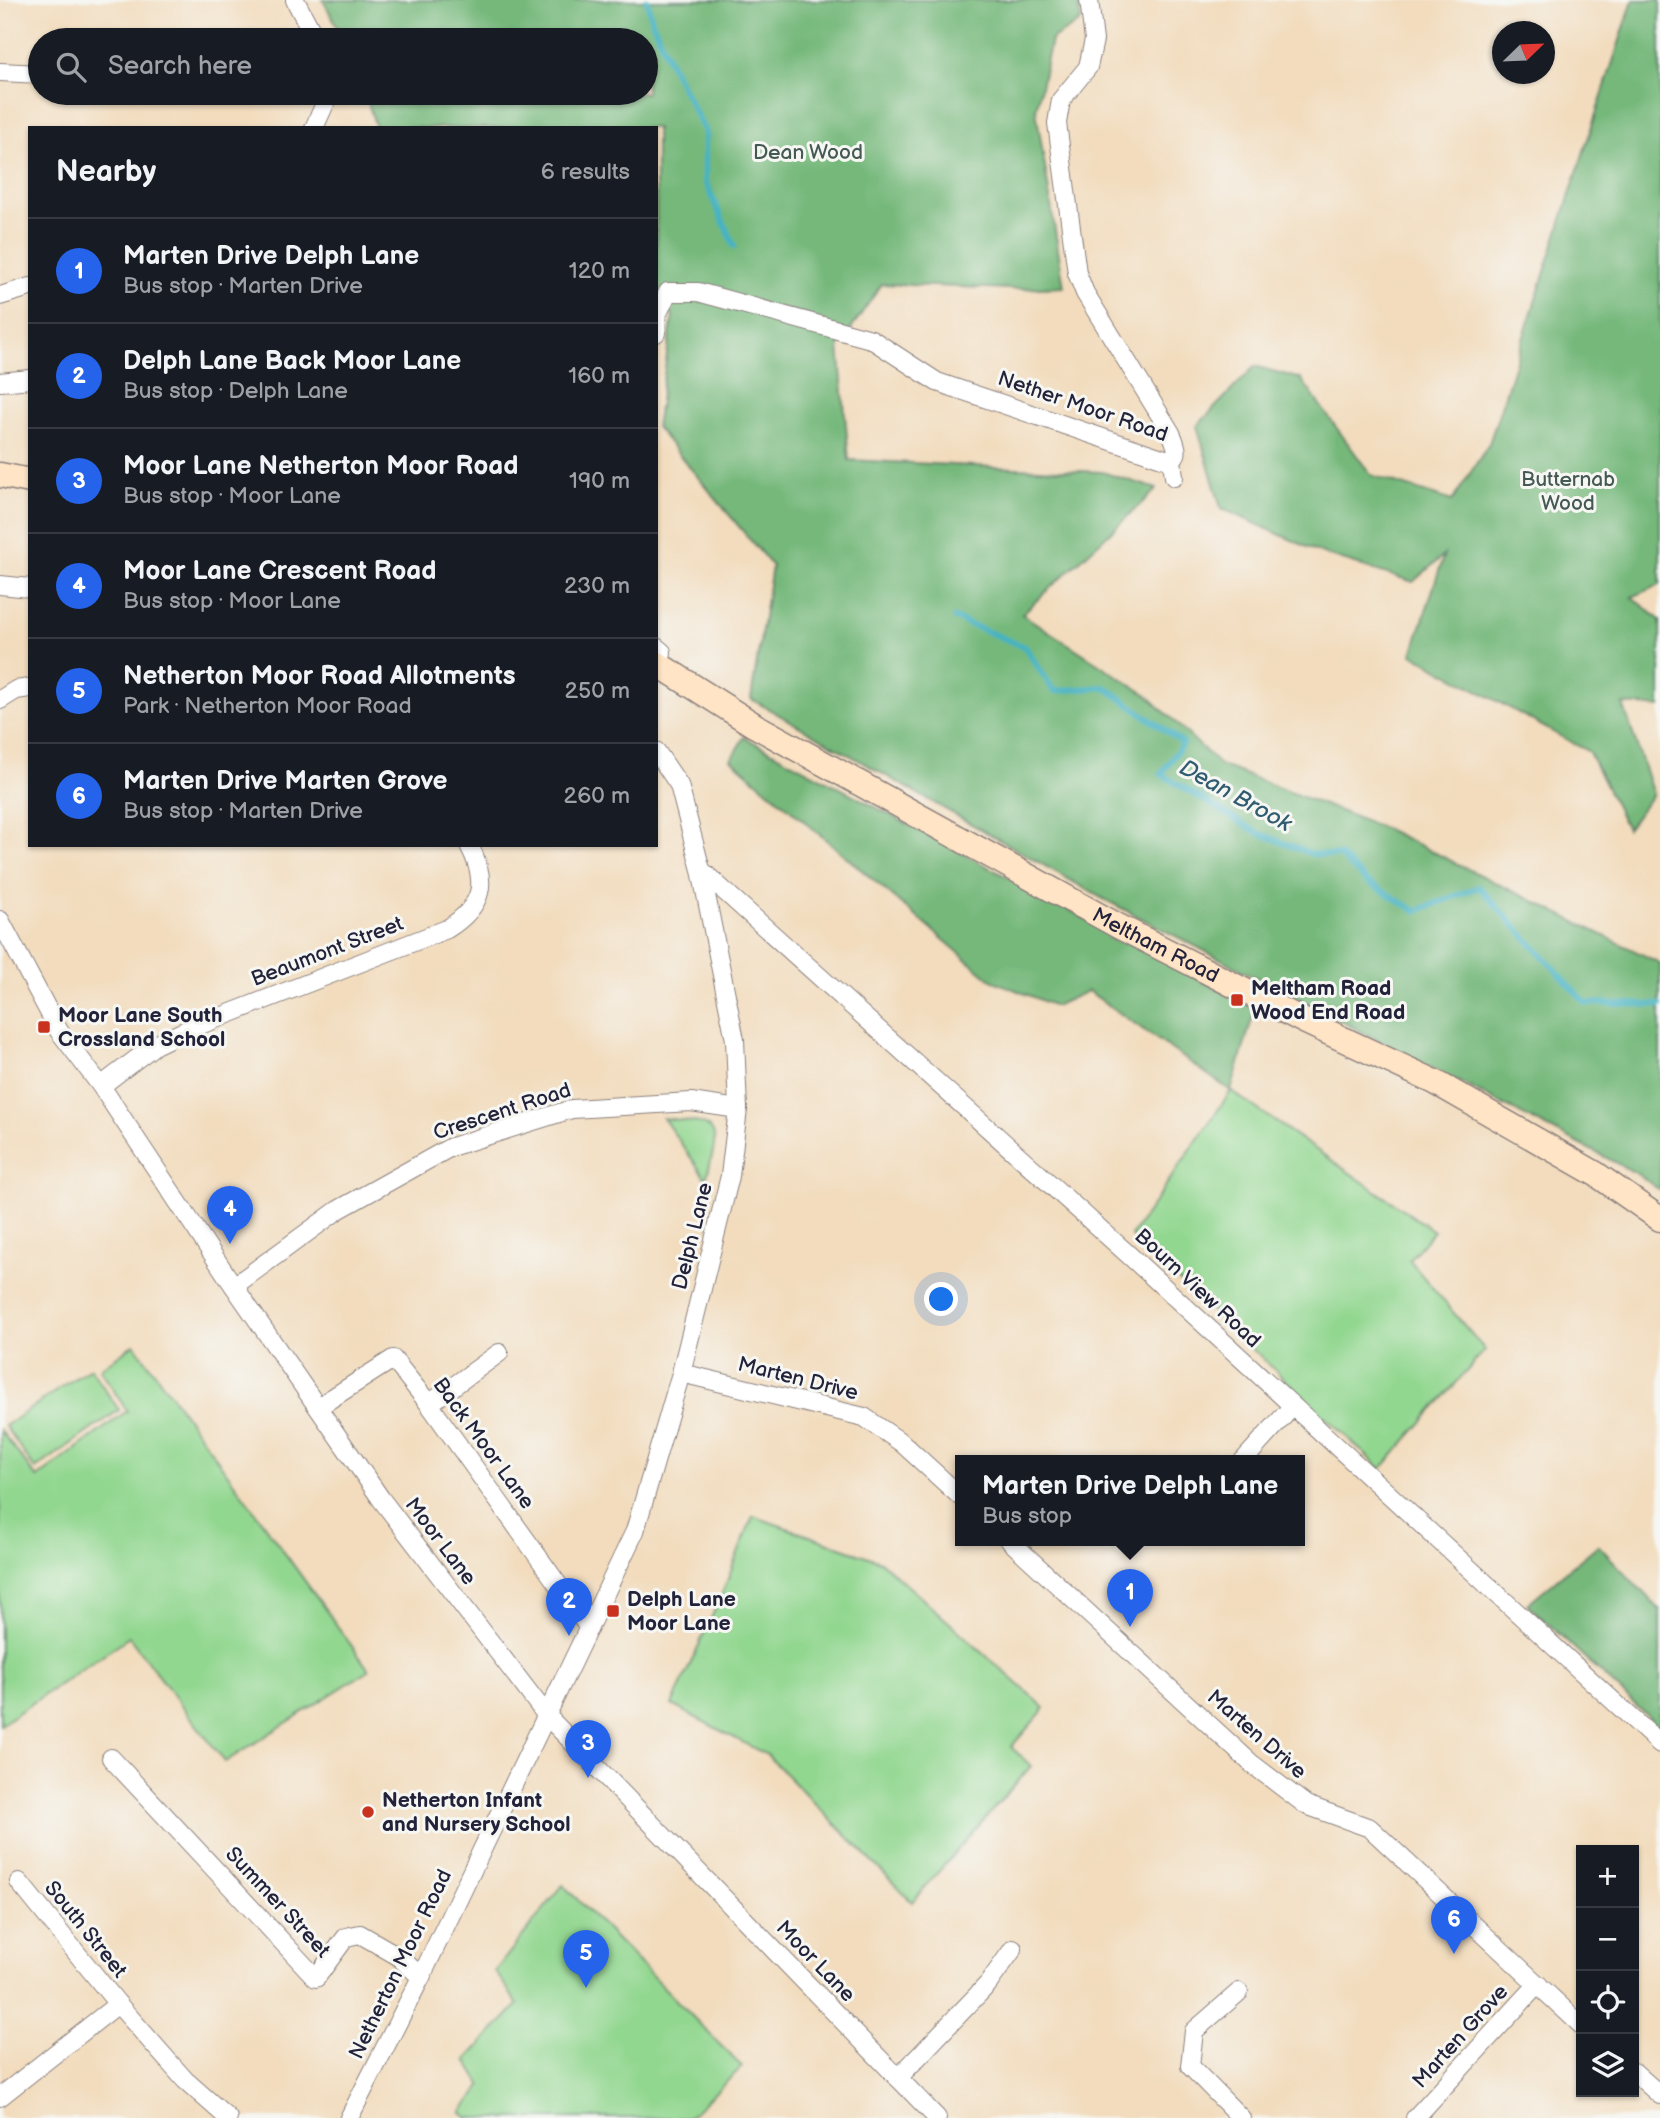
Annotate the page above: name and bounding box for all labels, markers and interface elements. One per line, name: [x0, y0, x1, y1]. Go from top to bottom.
north arrow: [1492, 21, 1555, 84]
search box: [28, 28, 658, 105]
icon: search: [52, 48, 90, 86]
text: Search here: [108, 51, 252, 82]
park label: Dean Wood: [753, 140, 863, 165]
text: Nearby: [56, 154, 156, 190]
text: 6 results: [541, 158, 630, 186]
text: Marten Drive Delph Lane: [123, 241, 419, 272]
text: 1: [74, 257, 84, 285]
text: 120 m: [569, 257, 630, 285]
text: Bus stop · Marten Drive: [123, 272, 363, 300]
text: Delph Lane Back Moor Lane: [123, 346, 461, 377]
text: 2: [72, 362, 86, 390]
text: 160 m: [568, 362, 630, 390]
street label: Nether Moor Road: [995, 366, 1171, 447]
text: Bus stop · Delph Lane: [123, 377, 348, 405]
text: Moor Lane Netherton Moor Road: [123, 451, 518, 482]
text: 3: [72, 467, 86, 495]
text: 190 m: [569, 467, 630, 495]
park label: Butternab Wood: [1521, 467, 1615, 516]
text: Bus stop · Moor Lane: [123, 482, 341, 510]
text: Moor Lane Crescent Road: [123, 556, 436, 587]
text: 4: [72, 572, 86, 600]
text: 230 m: [564, 572, 630, 600]
text: Bus stop · Moor Lane: [123, 587, 341, 615]
text: Netherton Moor Road Allotments: [123, 661, 516, 692]
text: 5: [72, 677, 86, 705]
text: 250 m: [564, 677, 630, 705]
text: Park · Netherton Moor Road: [123, 692, 412, 720]
water label: Dean Brook: [1175, 754, 1297, 839]
text: Marten Drive Marten Grove: [123, 766, 448, 797]
text: 6: [72, 782, 86, 810]
text: 260 m: [564, 782, 630, 810]
text: Bus stop · Marten Drive: [123, 797, 363, 825]
street label: Meltham Road: [1088, 902, 1223, 988]
street label: Beaumont Street: [248, 911, 407, 992]
place label: Meltham Road Wood End Road: [1251, 976, 1405, 1025]
marker: Meltham Road Wood End Road: [1229, 992, 1245, 1008]
place label: Moor Lane South Crossland School: [58, 1003, 225, 1052]
marker: Moor Lane South Crossland School: [36, 1019, 52, 1035]
street label: Crescent Road: [430, 1077, 574, 1146]
street label: Delph Lane: [667, 1180, 718, 1292]
pin: 4: [207, 1186, 253, 1244]
street label: Bourn View Road: [1129, 1224, 1266, 1353]
your location: [924, 1282, 958, 1316]
street label: Marten Drive: [735, 1351, 861, 1405]
street label: Back Moor Lane: [428, 1373, 540, 1514]
popup: [955, 1455, 1305, 1546]
text: Marten Drive Delph Lane: [982, 1471, 1278, 1502]
street label: Moor Lane: [400, 1493, 482, 1590]
text: Bus stop: [982, 1502, 1072, 1530]
pin: 1: [1107, 1569, 1153, 1627]
pin: 2: [546, 1578, 592, 1636]
place label: Delph Lane Moor Lane: [627, 1587, 736, 1636]
marker: Delph Lane Moor Lane: [605, 1603, 621, 1619]
street label: Marten Drive: [1202, 1685, 1311, 1784]
pin: 3: [565, 1720, 611, 1778]
place label: Netherton Infant and Nursery School: [382, 1788, 570, 1837]
marker: Netherton Infant and Nursery School: [360, 1804, 376, 1820]
street label: Summer Street: [220, 1842, 336, 1963]
map controls: [1576, 1845, 1639, 2097]
button: +: [1576, 1845, 1639, 1908]
street label: Netherton Moor Road: [344, 1865, 457, 2063]
street label: South Street: [39, 1876, 133, 1983]
pin: 6: [1431, 1896, 1477, 1954]
button: −: [1576, 1908, 1639, 1971]
street label: Moor Lane: [771, 1916, 860, 2007]
pin: 5: [563, 1930, 609, 1988]
button: locate: [1576, 1971, 1639, 2034]
street label: Marten Grove: [1407, 1979, 1513, 2093]
button: layers: [1576, 2034, 1639, 2097]

